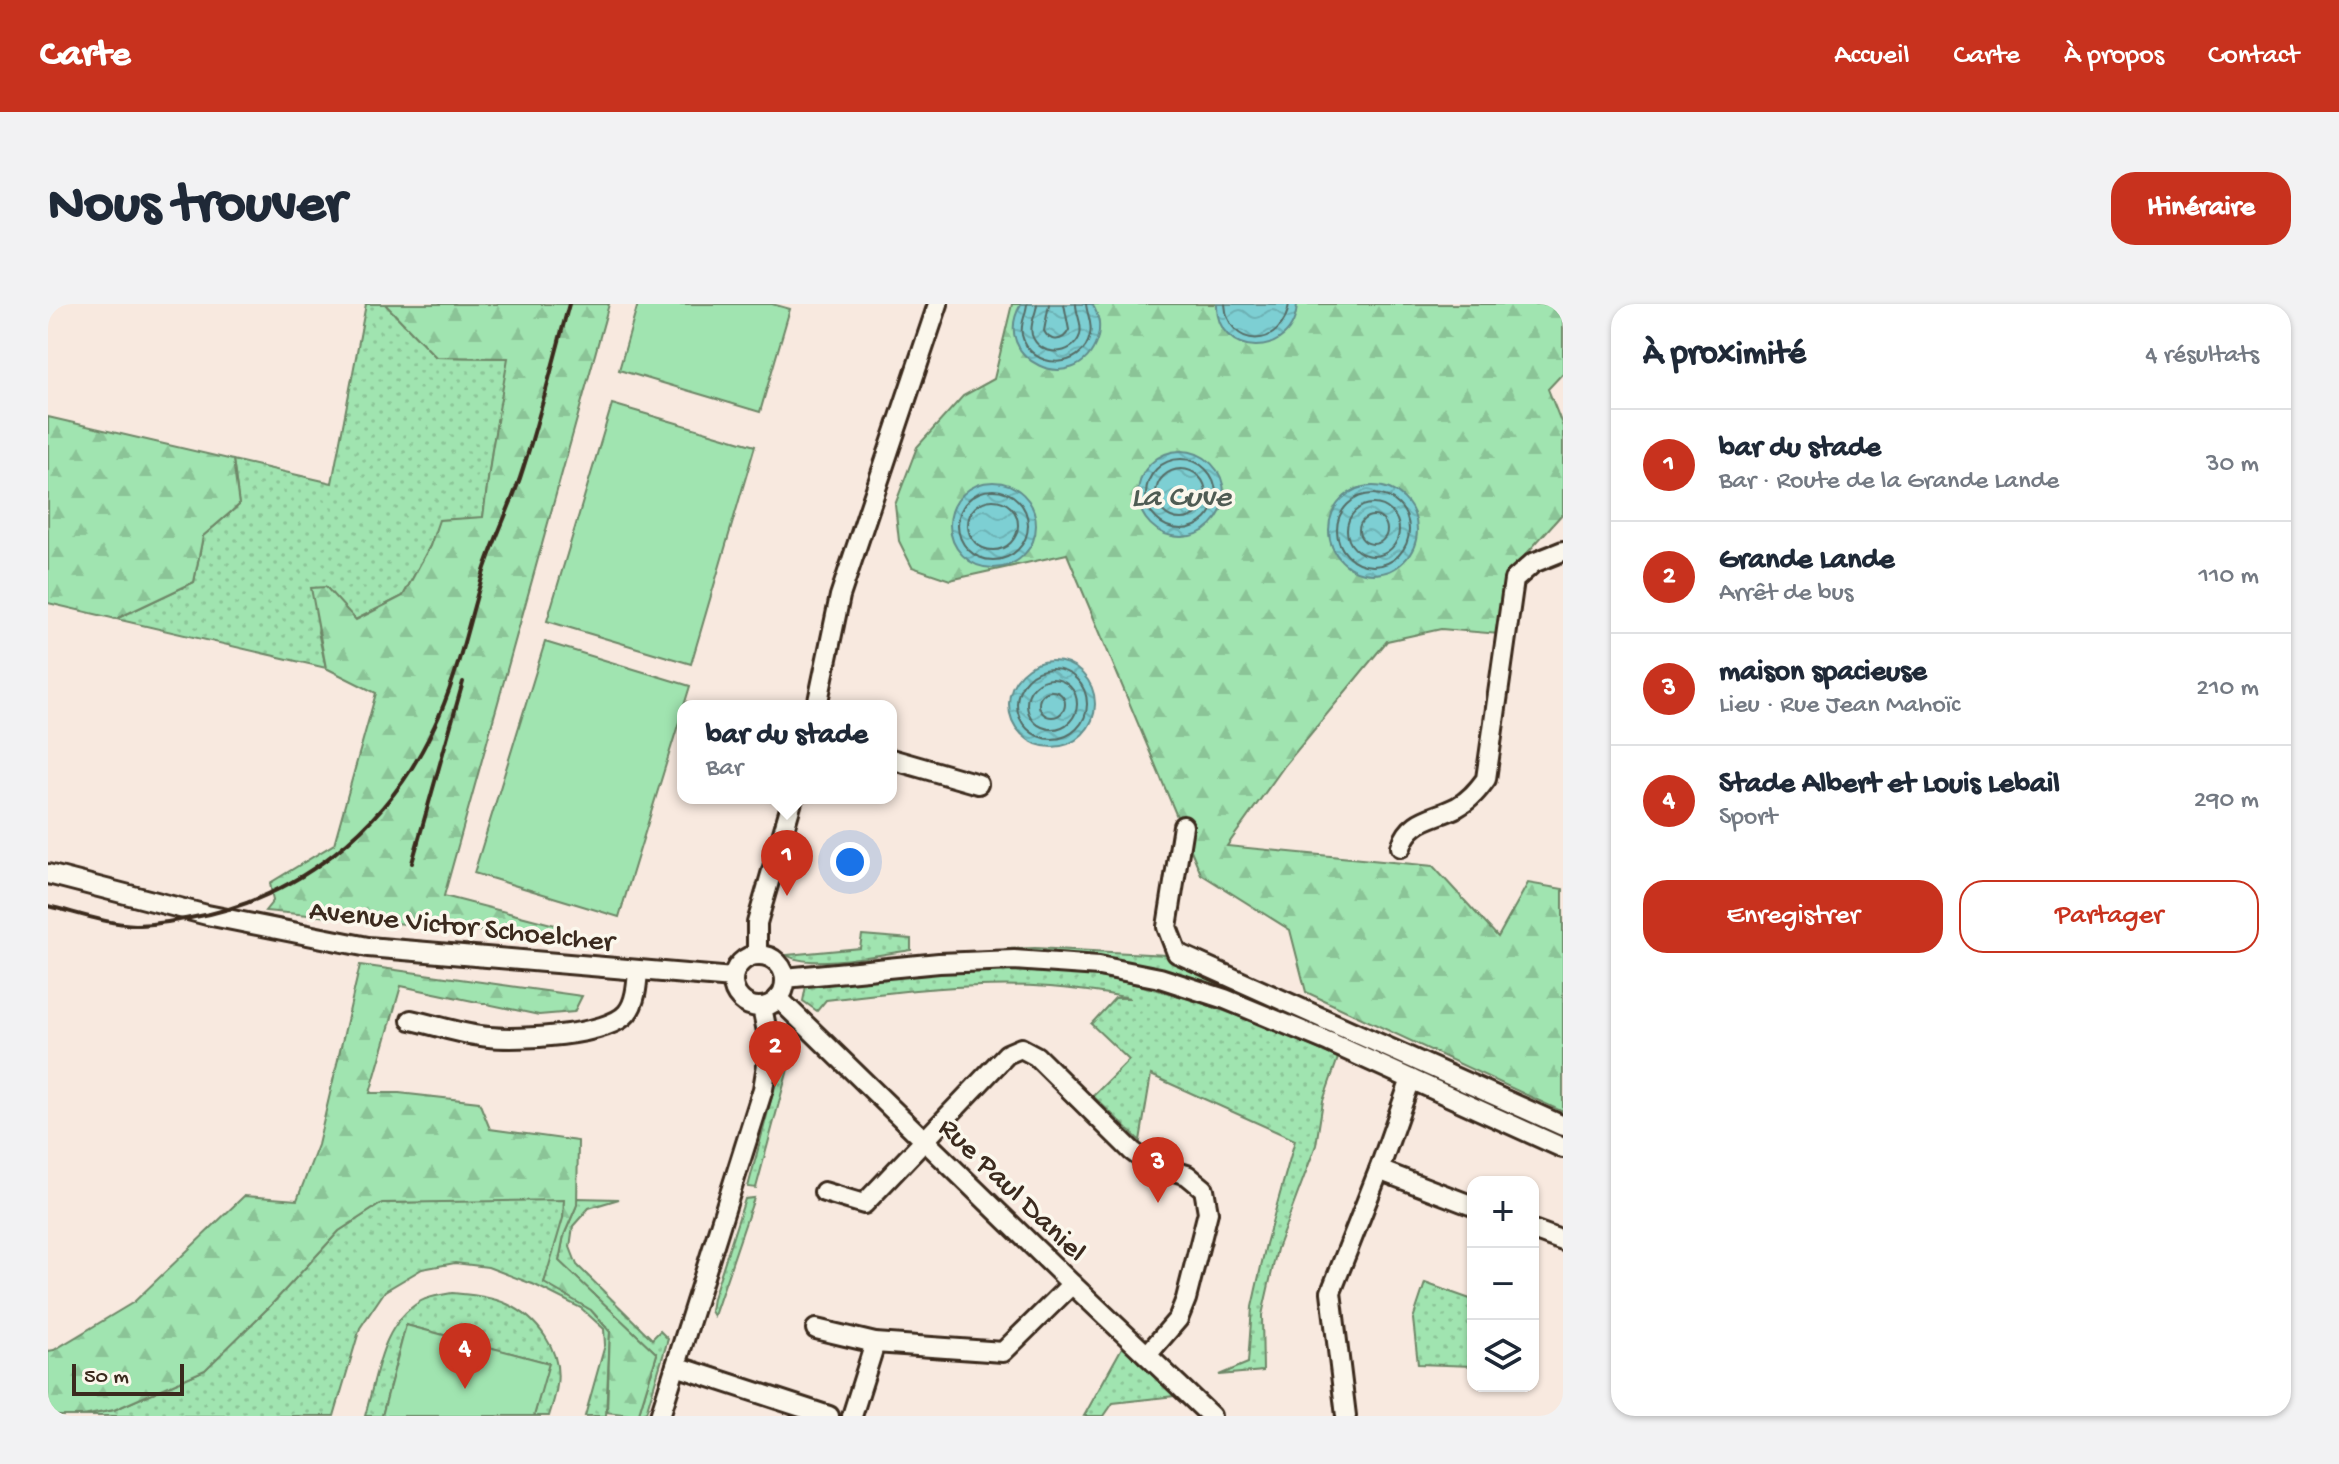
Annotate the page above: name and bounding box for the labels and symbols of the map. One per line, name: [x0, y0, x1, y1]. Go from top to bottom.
water label: La Cuve: [1131, 480, 1233, 518]
pin: 1: [761, 830, 813, 896]
your location: [830, 842, 870, 882]
street label: Avenue Victor Schoelcher: [307, 895, 618, 962]
pin: 2: [749, 1021, 801, 1087]
street label: Rue Paul Daniel: [930, 1112, 1092, 1271]
pin: 3: [1132, 1137, 1184, 1203]
pin: 4: [439, 1323, 491, 1389]
scale bar: [72, 1360, 184, 1396]

